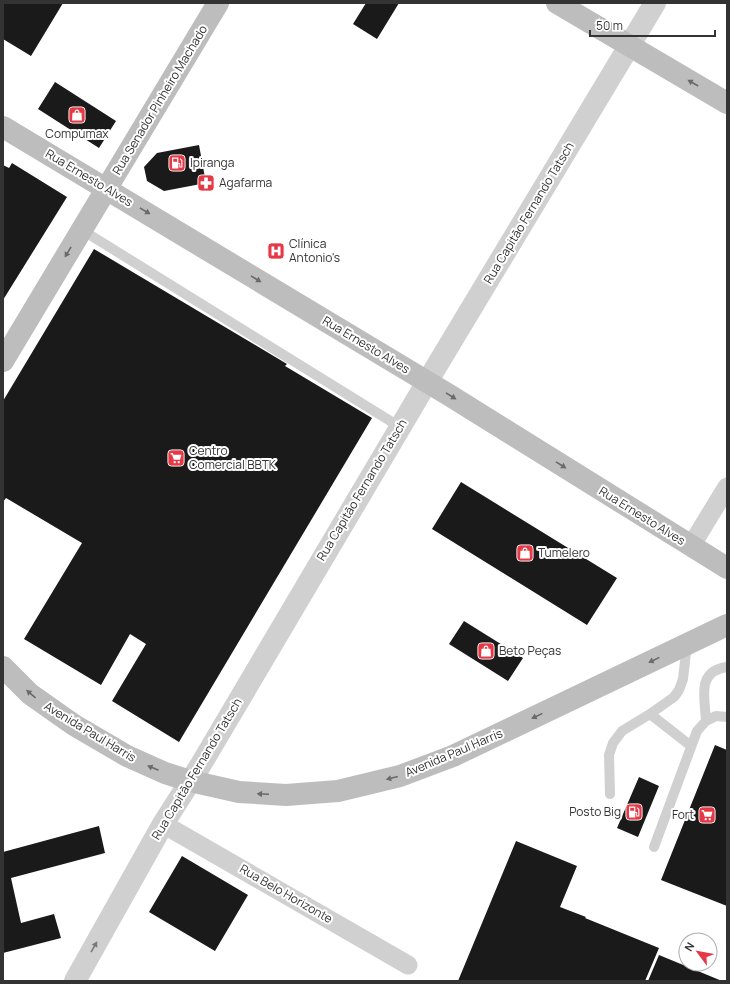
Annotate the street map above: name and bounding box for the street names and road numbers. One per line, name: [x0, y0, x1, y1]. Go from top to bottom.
street label: Rua Senador Pinheiro Machado: [108, 22, 211, 178]
street label: Rua Capitão Fernando Tatsch: [479, 139, 578, 287]
street label: Rua Ernesto Alves: [42, 145, 136, 210]
street label: Rua Ernesto Alves: [319, 312, 413, 377]
street label: Rua Capitão Fernando Tatsch: [312, 416, 411, 564]
street label: Rua Ernesto Alves: [596, 482, 689, 549]
street label: Rua Capitão Fernando Tatsch: [147, 695, 246, 843]
street label: Avenida Paul Harris: [41, 697, 139, 766]
street label: Avenida Paul Harris: [402, 724, 505, 781]
street label: Rua Belo Horizonte: [237, 860, 336, 927]

